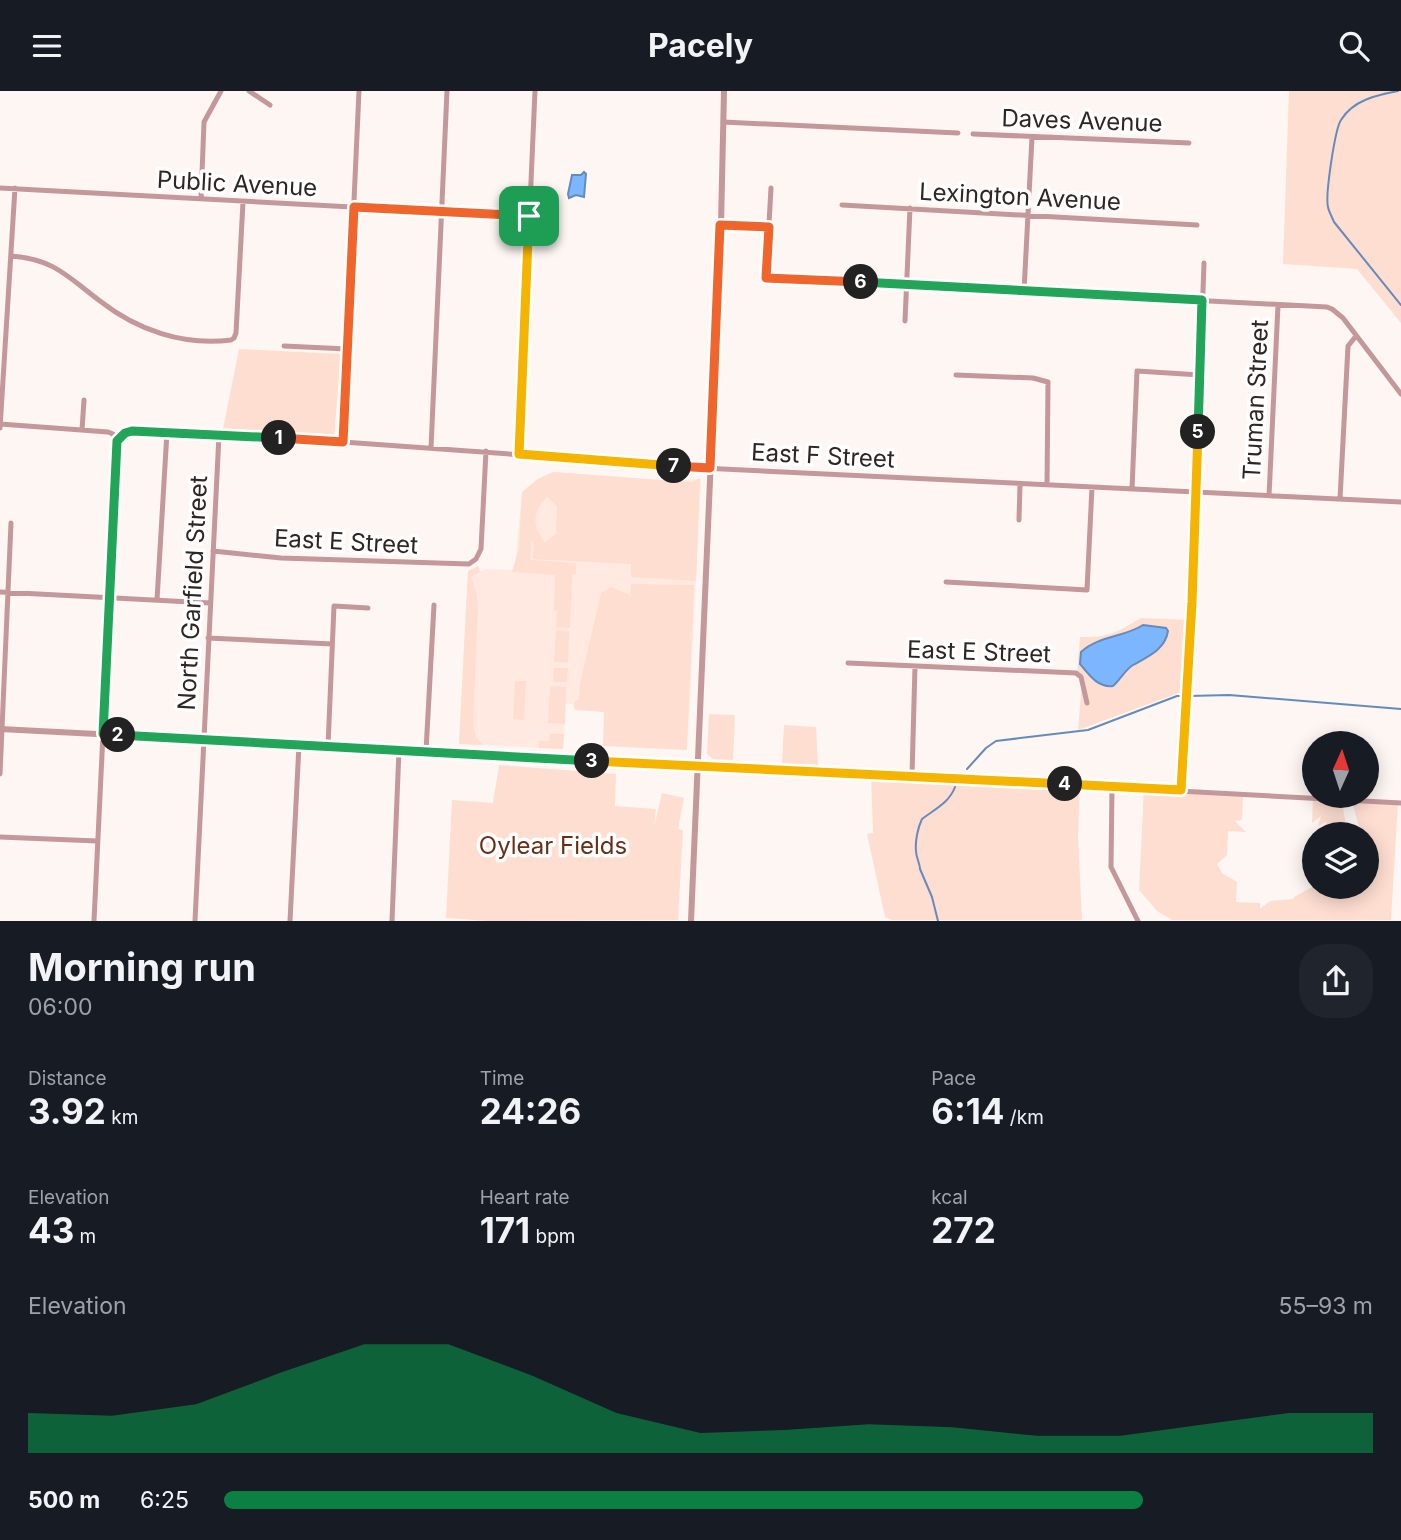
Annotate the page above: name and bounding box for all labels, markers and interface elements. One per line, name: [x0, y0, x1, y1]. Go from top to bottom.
text: Pacely: [648, 26, 753, 65]
icon: menu: [28, 27, 66, 65]
icon: search: [1335, 27, 1373, 65]
street label: Daves Avenue: [1001, 103, 1163, 138]
street label: Public Avenue: [156, 165, 318, 202]
street label: Lexington Avenue: [918, 177, 1122, 216]
pin: [499, 186, 559, 246]
icon: arrive: [510, 197, 548, 235]
pin: 6: [844, 265, 878, 299]
text: 6: [854, 270, 867, 293]
street label: Truman Street: [1237, 319, 1274, 481]
pin: 5: [1180, 415, 1216, 449]
text: 5: [1191, 420, 1204, 443]
pin: 1: [262, 421, 296, 455]
text: 1: [274, 426, 283, 449]
street label: East F Street: [750, 437, 896, 474]
pin: 7: [656, 449, 692, 483]
text: 7: [668, 454, 679, 477]
street label: North Garfield Street: [172, 475, 213, 711]
street label: East E Street: [273, 523, 419, 560]
street label: East E Street: [907, 634, 1052, 669]
pin: 2: [100, 717, 136, 753]
text: 2: [112, 723, 123, 746]
north arrow: [1302, 731, 1379, 809]
map controls: [1302, 731, 1379, 899]
pin: 3: [574, 743, 610, 779]
text: 3: [585, 749, 598, 772]
pin: 4: [1048, 767, 1082, 801]
text: 4: [1058, 772, 1071, 795]
button: layers: [1302, 822, 1379, 899]
park label: Oylear Fields: [479, 831, 627, 860]
text: Morning run: [28, 944, 256, 990]
button: share: [1299, 944, 1373, 1018]
text: 06:00: [28, 993, 92, 1021]
text: Distance: [28, 1067, 106, 1090]
text: Time: [480, 1067, 524, 1090]
text: Pace: [931, 1067, 976, 1090]
text: 3.92: [28, 1090, 106, 1132]
text: 24:26: [480, 1090, 581, 1132]
text: 6:14: [931, 1090, 1005, 1132]
text: km: [106, 1106, 138, 1129]
text: /km: [1005, 1106, 1044, 1129]
text: Elevation: [28, 1186, 109, 1209]
text: Heart rate: [480, 1186, 570, 1209]
text: kcal: [931, 1186, 968, 1209]
text: 43: [28, 1209, 74, 1251]
text: 171: [480, 1209, 530, 1251]
text: 272: [931, 1209, 996, 1251]
text: m: [74, 1225, 96, 1248]
text: bpm: [530, 1225, 575, 1248]
text: Elevation: [28, 1292, 127, 1320]
text: 55–93 m: [1278, 1292, 1373, 1320]
text: 500 m: [28, 1486, 100, 1514]
text: 6:25: [140, 1486, 189, 1514]

